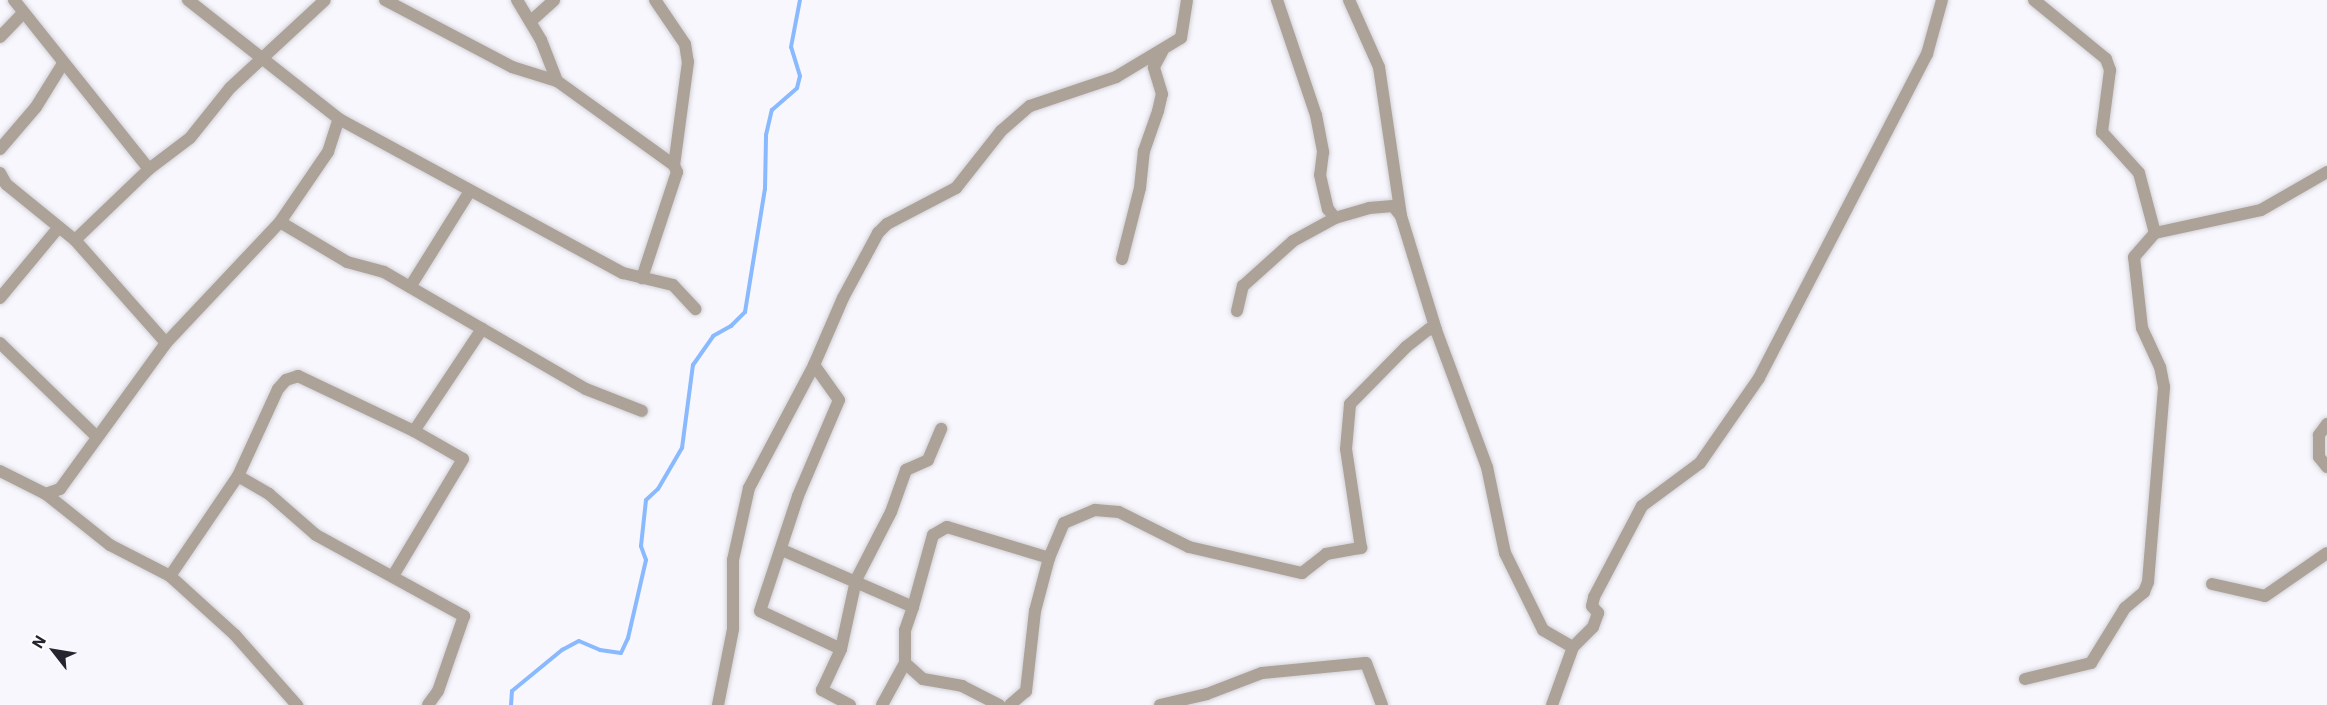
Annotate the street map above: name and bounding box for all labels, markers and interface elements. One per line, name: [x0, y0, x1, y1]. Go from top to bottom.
north arrow: [24, 621, 84, 681]
text: N: [27, 632, 50, 652]

